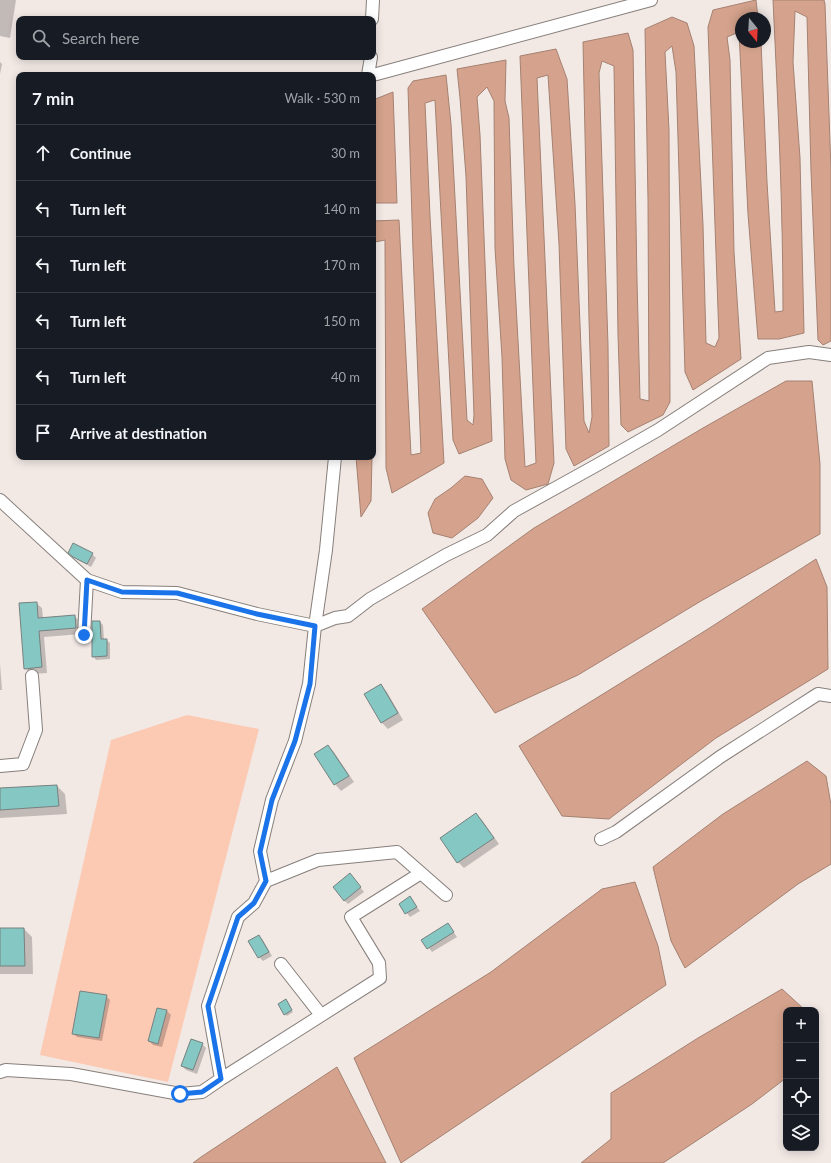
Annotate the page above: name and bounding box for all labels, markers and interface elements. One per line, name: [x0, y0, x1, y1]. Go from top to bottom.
north arrow: [735, 12, 771, 48]
search box: [16, 16, 376, 60]
icon: search: [30, 27, 52, 49]
text: Search here: [62, 29, 139, 47]
text: 7 min: [32, 88, 74, 109]
text: Walk · 530 m: [284, 90, 360, 106]
icon: ahead: [32, 142, 54, 164]
text: Continue: [70, 144, 131, 162]
text: 30 m: [331, 145, 360, 161]
icon: left: [32, 198, 54, 220]
text: Turn left: [70, 200, 126, 218]
text: 140 m: [323, 201, 360, 217]
icon: left: [32, 254, 54, 276]
text: Turn left: [70, 256, 126, 274]
text: 170 m: [323, 257, 360, 273]
icon: left: [32, 310, 54, 332]
text: Turn left: [70, 312, 126, 330]
text: 150 m: [323, 313, 360, 329]
icon: left: [32, 366, 54, 388]
text: Turn left: [70, 368, 126, 386]
text: 40 m: [331, 369, 360, 385]
icon: arrive: [32, 422, 54, 444]
text: Arrive at destination: [70, 424, 207, 442]
route end: [75, 626, 93, 644]
map controls: [783, 1007, 819, 1151]
button: +: [783, 1007, 819, 1043]
button: −: [783, 1043, 819, 1079]
button: locate: [783, 1079, 819, 1115]
route start: [171, 1085, 189, 1103]
button: layers: [783, 1115, 819, 1151]

